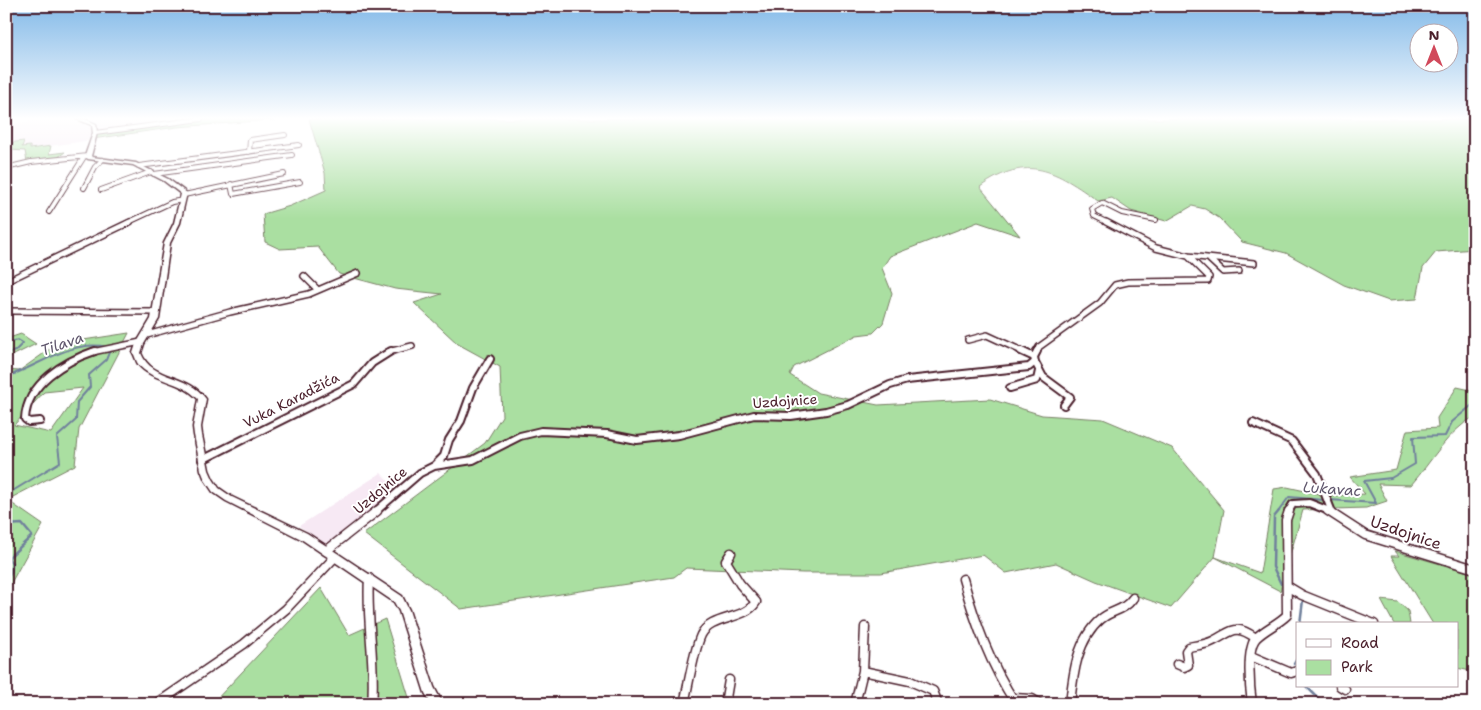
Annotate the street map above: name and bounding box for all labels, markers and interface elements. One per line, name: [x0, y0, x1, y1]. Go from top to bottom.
north arrow: [1408, 22, 1458, 72]
text: N: [1428, 26, 1440, 44]
water label: Tilava: [38, 327, 86, 361]
street label: Vuka Karadžića: [240, 368, 342, 432]
street label: Uzdojnice: [752, 390, 818, 412]
street label: Uzdojnice: [349, 462, 411, 518]
water label: Lukavac: [1302, 477, 1362, 501]
street label: Uzdojnice: [1367, 511, 1444, 554]
legend: [1296, 622, 1458, 688]
text: Road: [1341, 633, 1379, 653]
text: Park: [1341, 657, 1373, 677]

